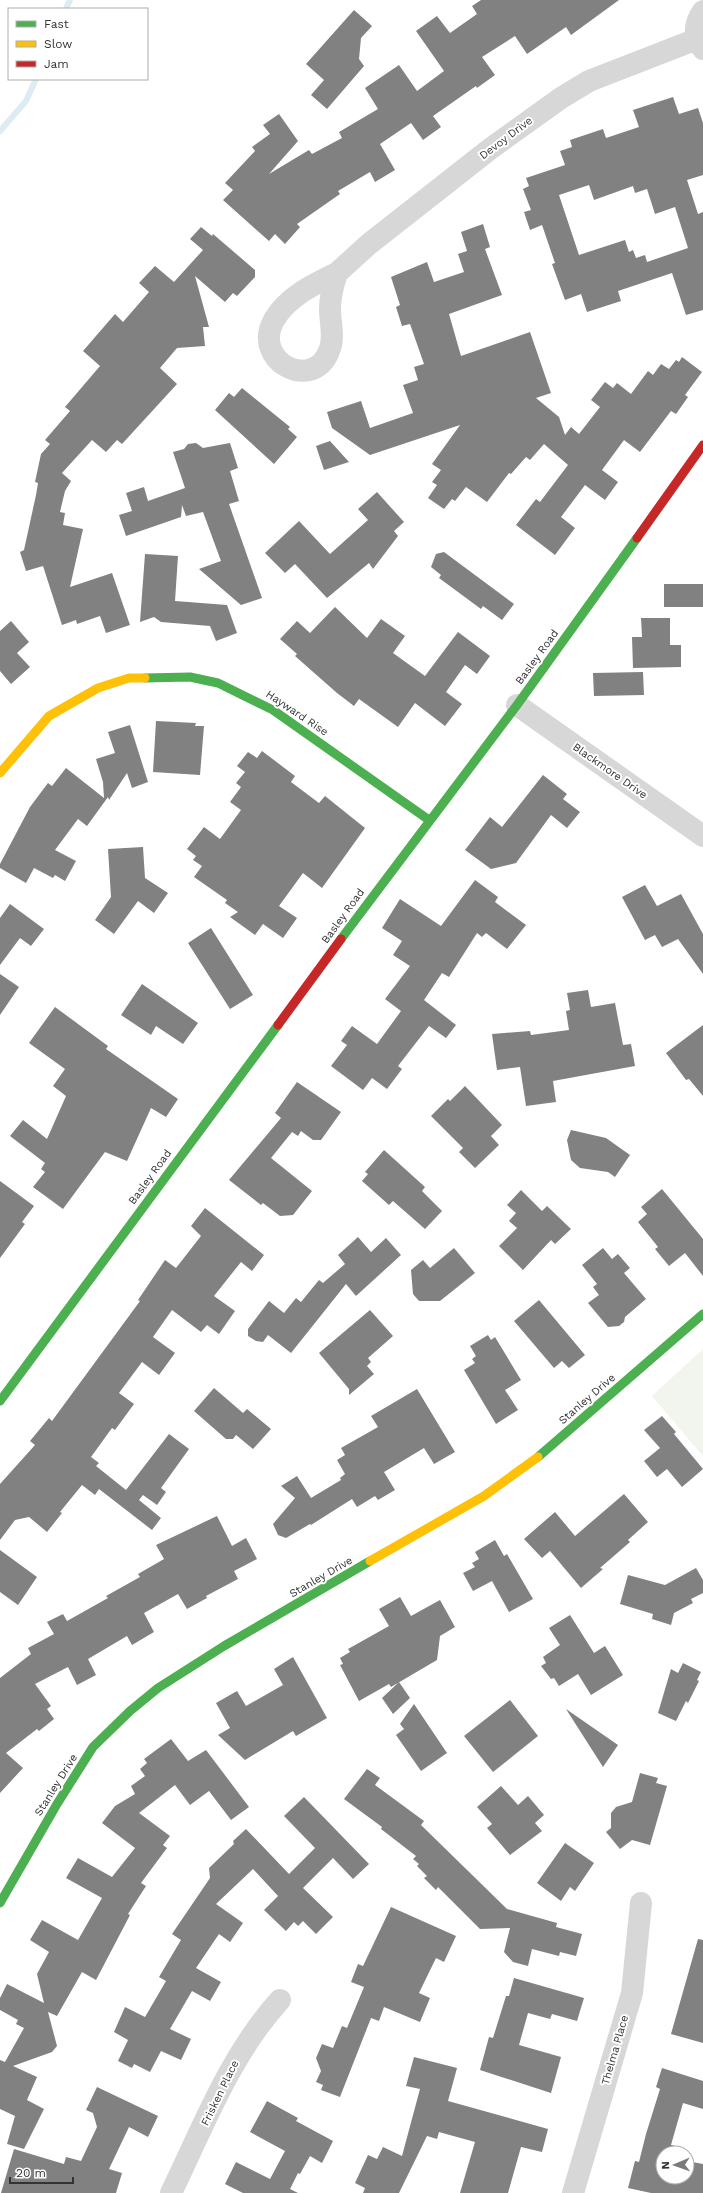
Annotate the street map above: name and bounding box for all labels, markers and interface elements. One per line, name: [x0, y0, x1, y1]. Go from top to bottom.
legend: [8, 8, 148, 80]
text: Fast: [44, 17, 69, 31]
text: Slow: [44, 37, 72, 51]
text: Jam: [44, 57, 69, 71]
street label: Devoy Drive: [477, 114, 535, 162]
street label: Basley Road: [513, 627, 561, 687]
street label: Hayward Rise: [263, 687, 331, 739]
street label: Blackmore Drive: [570, 740, 650, 802]
street label: Basley Road: [319, 886, 367, 946]
street label: Basley Road: [126, 1147, 174, 1207]
street label: Stanley Drive: [556, 1371, 618, 1427]
street label: Stanley Drive: [287, 1554, 355, 1600]
street label: Stanley Drive: [32, 1752, 80, 1818]
street label: Thelma Place: [599, 2014, 631, 2086]
street label: Frisken Place: [199, 2058, 241, 2128]
north arrow: [655, 2145, 695, 2185]
scale bar: [10, 2159, 73, 2185]
text: N: [659, 2161, 672, 2170]
text: 20 m: [16, 2166, 46, 2180]

